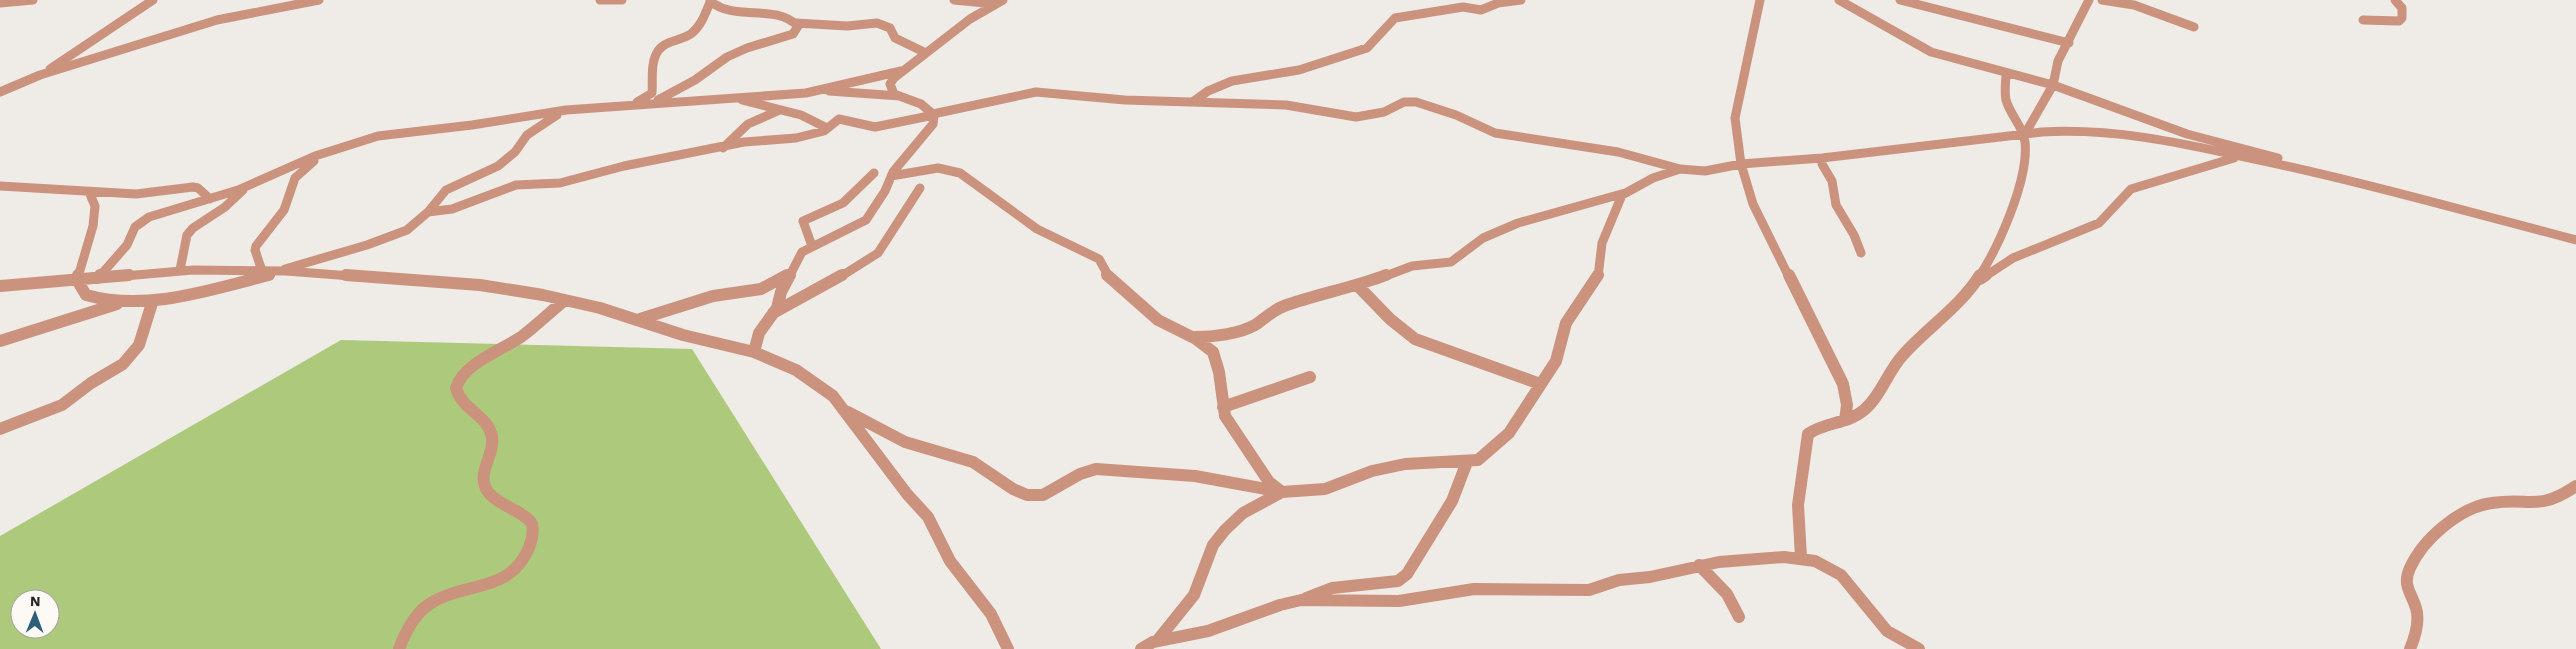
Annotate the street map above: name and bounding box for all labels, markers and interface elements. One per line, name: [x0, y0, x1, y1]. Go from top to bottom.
north arrow: [10, 589, 60, 639]
text: N: [30, 593, 41, 609]

